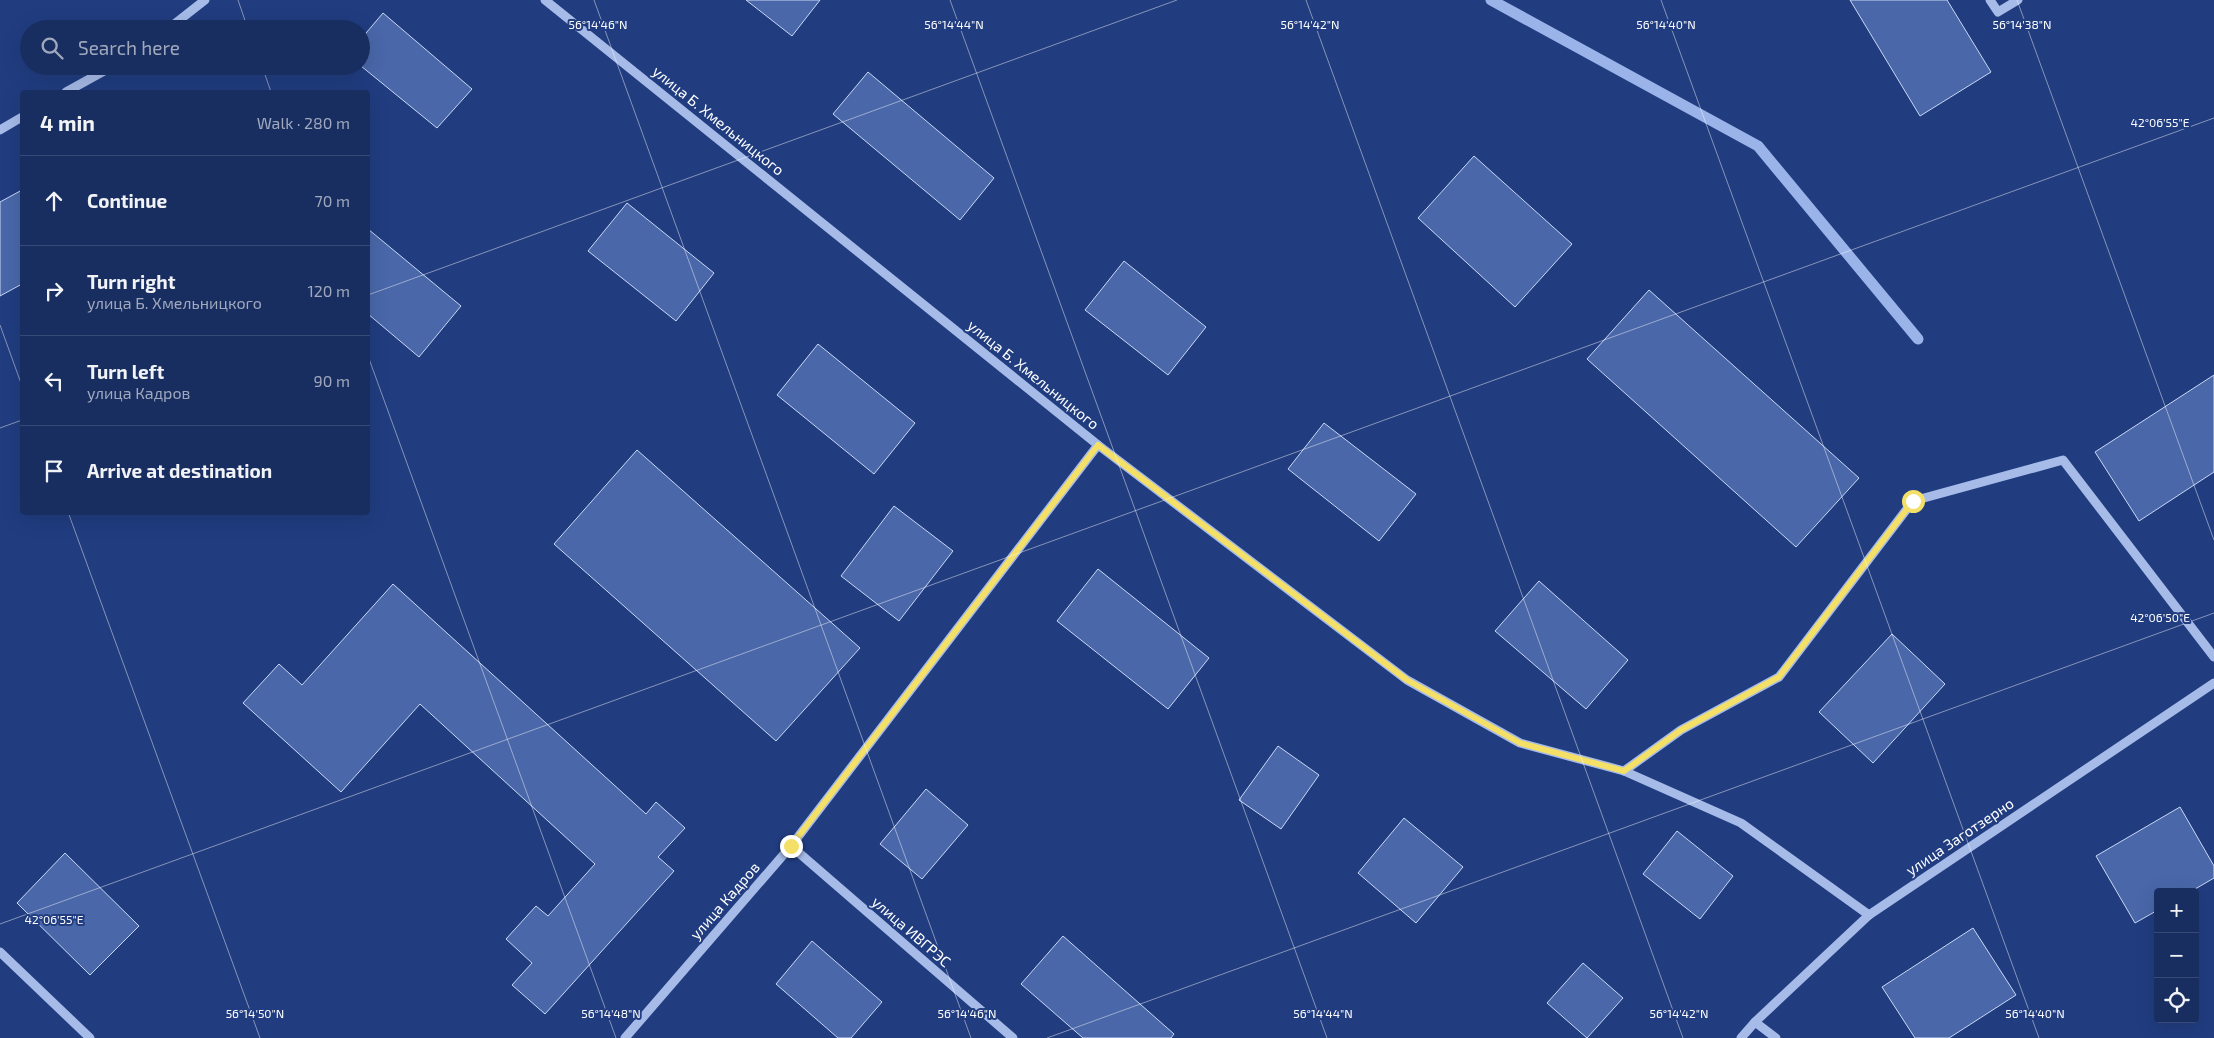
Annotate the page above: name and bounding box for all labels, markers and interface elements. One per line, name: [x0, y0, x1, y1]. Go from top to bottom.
text: 56°14'46"N: [569, 17, 627, 31]
text: 56°14'44"N: [924, 17, 984, 31]
text: 56°14'42"N: [1281, 17, 1339, 31]
text: 56°14'40"N: [1636, 17, 1696, 31]
text: 56°14'38"N: [1993, 17, 2051, 31]
search box: [20, 20, 370, 75]
icon: search: [38, 34, 66, 62]
text: Search here: [78, 36, 180, 59]
street label: улица Б. Хмельницкого: [649, 62, 788, 180]
text: 4 min: [40, 110, 95, 135]
text: Walk · 280 m: [257, 113, 350, 132]
text: 42°06'55"E: [2131, 115, 2190, 129]
icon: ahead: [40, 187, 68, 215]
text: Continue: [87, 189, 167, 212]
text: 70 m: [315, 191, 350, 210]
text: Turn right: [87, 270, 175, 293]
icon: right: [40, 277, 68, 305]
text: 120 m: [307, 281, 350, 300]
text: улица Б. Хмельницкого: [87, 293, 262, 312]
street label: улица Б. Хмельницкого: [964, 316, 1103, 434]
text: Turn left: [87, 360, 164, 383]
icon: left: [40, 367, 68, 395]
text: 90 m: [314, 371, 350, 390]
text: улица Кадров: [87, 383, 190, 402]
icon: arrive: [40, 457, 68, 485]
text: Arrive at destination: [87, 459, 272, 482]
route start: [1902, 490, 1925, 513]
text: 42°06'50"E: [2130, 610, 2190, 624]
street label: улица Заготзерно: [1902, 793, 2017, 880]
route end: [780, 835, 803, 858]
street label: улица Кадров: [686, 858, 764, 943]
map controls: [2154, 888, 2199, 1023]
button: +: [2154, 888, 2199, 933]
street label: улица ИВГРЭС: [868, 892, 955, 971]
text: 42°06'55"E: [25, 912, 84, 926]
button: −: [2154, 933, 2199, 978]
button: locate: [2154, 978, 2199, 1023]
text: 56°14'50"N: [226, 1006, 284, 1020]
text: 56°14'48"N: [581, 1006, 641, 1020]
text: 56°14'46"N: [938, 1006, 996, 1020]
text: 56°14'44"N: [1293, 1006, 1353, 1020]
text: 56°14'42"N: [1650, 1006, 1708, 1020]
text: 56°14'40"N: [2005, 1006, 2065, 1020]

